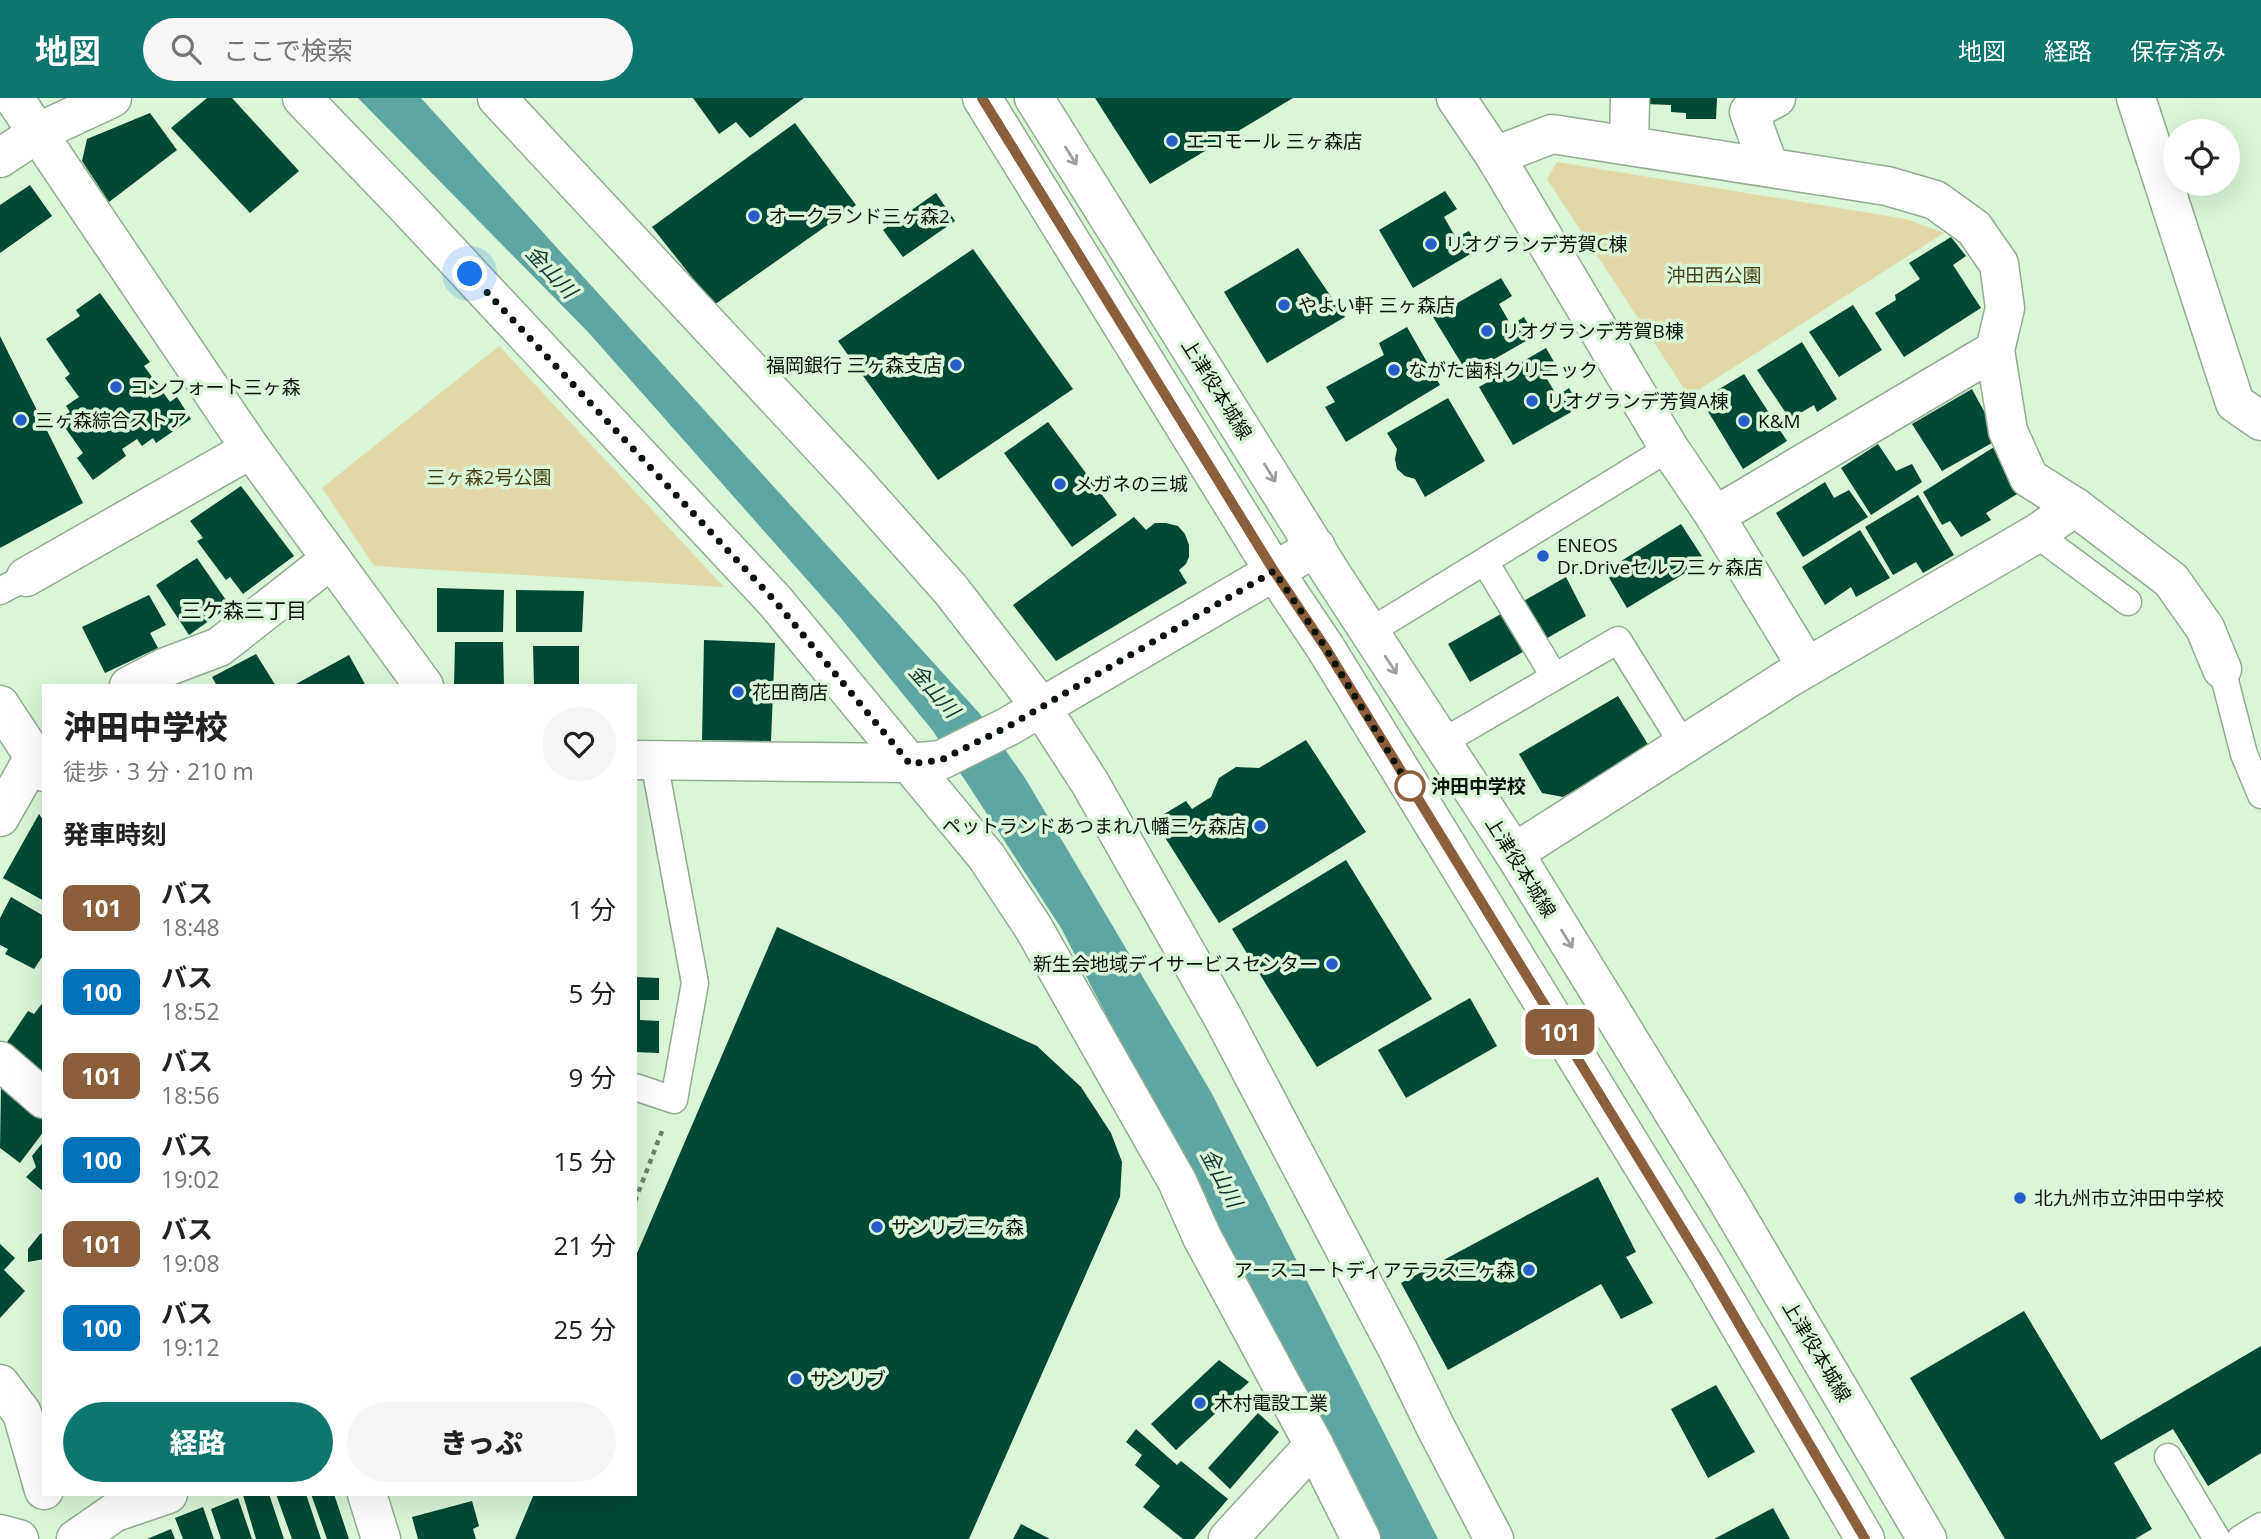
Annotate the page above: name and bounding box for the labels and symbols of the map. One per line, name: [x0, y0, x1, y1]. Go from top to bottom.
place label: エコモール 三ヶ森店: [1186, 128, 1362, 154]
marker: エコモール 三ヶ森店: [1164, 133, 1180, 149]
one-way arrow: [1064, 145, 1078, 165]
place label: オークランド三ヶ森2: [768, 203, 950, 229]
marker: オークランド三ヶ森2: [746, 208, 762, 224]
place label: リオグランデ芳賀C棟: [1445, 231, 1628, 257]
marker: リオグランデ芳賀C棟: [1423, 236, 1439, 252]
water label: 金山川: [520, 239, 585, 305]
your location: [452, 256, 487, 291]
park label: 沖田西公園: [1666, 262, 1762, 288]
place label: やよい軒 三ヶ森店: [1298, 292, 1455, 318]
marker: やよい軒 三ヶ森店: [1276, 297, 1292, 313]
place label: リオグランデ芳賀B棟: [1501, 318, 1684, 344]
marker: リオグランデ芳賀B棟: [1479, 323, 1495, 339]
street label: 上津役本城線: [1176, 334, 1258, 444]
place label: 福岡銀行 三ヶ森支店: [766, 352, 942, 378]
marker: 福岡銀行 三ヶ森支店: [948, 357, 964, 373]
place label: ながた歯科クリニック: [1408, 357, 1598, 383]
marker: ながた歯科クリニック: [1386, 362, 1402, 378]
place label: コンフォート三ヶ森: [130, 374, 300, 400]
marker: コンフォート三ヶ森: [108, 379, 124, 395]
place label: リオグランデ芳賀A棟: [1546, 388, 1729, 414]
marker: リオグランデ芳賀A棟: [1524, 393, 1540, 409]
place label: 三ヶ森綜合ストア: [35, 407, 187, 433]
place label: K&M: [1758, 408, 1801, 434]
marker: 三ヶ森綜合ストア: [13, 412, 29, 428]
marker: K&M: [1736, 413, 1752, 429]
one-way arrow: [1262, 463, 1277, 482]
park label: 三ヶ森2号公園: [427, 464, 551, 490]
place label: メガネの三城: [1074, 471, 1188, 497]
marker: メガネの三城: [1052, 476, 1068, 492]
place label: ENEOS Dr.Driveセルフ三ヶ森店: [1557, 532, 1763, 580]
marker: ENEOS Dr.Driveセルフ三ヶ森店: [1535, 548, 1551, 564]
district label: 三ケ森三丁目: [181, 596, 307, 624]
one-way arrow: [1384, 655, 1398, 675]
water label: 金山川: [903, 658, 968, 725]
place label: 花田商店: [752, 679, 828, 705]
marker: 花田商店: [730, 684, 746, 700]
marker: 沖田中学校: [1395, 771, 1425, 801]
place label: 沖田中学校: [1431, 773, 1526, 799]
street label: 上津役本城線: [1480, 812, 1562, 922]
place label: ペットランドあつまれ八幡三ヶ森店: [942, 813, 1246, 839]
marker: ペットランドあつまれ八幡三ヶ森店: [1252, 818, 1268, 834]
one-way arrow: [1560, 929, 1574, 949]
place label: 新生会地域デイサービスセンター: [1033, 951, 1318, 977]
marker: 新生会地域デイサービスセンター: [1324, 956, 1340, 972]
line badge: 101: [1520, 1009, 1600, 1055]
water label: 金山川: [1195, 1143, 1250, 1214]
place label: 北九州市立沖田中学校: [2034, 1185, 2224, 1211]
marker: 北九州市立沖田中学校: [2012, 1190, 2028, 1206]
place label: サンリブ三ヶ森: [891, 1214, 1024, 1240]
marker: サンリブ三ヶ森: [869, 1219, 885, 1235]
place label: アースコートディアテラス三ヶ森: [1234, 1257, 1515, 1283]
marker: アースコートディアテラス三ヶ森: [1521, 1262, 1537, 1278]
street label: 上津役本城線: [1776, 1295, 1858, 1407]
place label: サンリブ: [810, 1366, 886, 1392]
marker: サンリブ: [788, 1371, 804, 1387]
place label: 木村電設工業: [1214, 1390, 1328, 1416]
marker: 木村電設工業: [1192, 1395, 1208, 1411]

